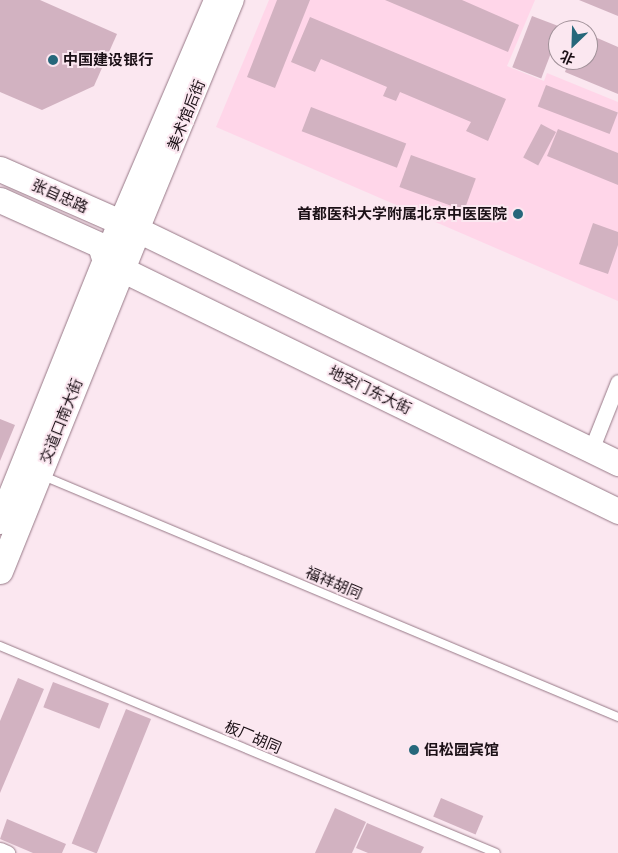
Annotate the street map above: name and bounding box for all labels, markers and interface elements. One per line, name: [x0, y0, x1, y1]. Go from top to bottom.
north arrow: [548, 20, 598, 70]
text: 北: [558, 48, 577, 68]
place label: 中国建设银行: [63, 51, 153, 69]
marker: 中国建设银行: [47, 54, 59, 66]
street label: 美术馆后街: [164, 77, 208, 153]
street label: 张自忠路: [29, 176, 91, 216]
place label: 首都医科大学附属北京中医医院: [297, 205, 507, 223]
marker: 首都医科大学附属北京中医医院: [511, 207, 525, 221]
street label: 地安门东大街: [326, 362, 414, 418]
street label: 交道口南大街: [36, 376, 86, 466]
street label: 福祥胡同: [303, 563, 365, 603]
street label: 板厂胡同: [222, 717, 284, 757]
place label: 侣松园宾馆: [424, 741, 499, 759]
marker: 侣松园宾馆: [408, 744, 420, 756]

